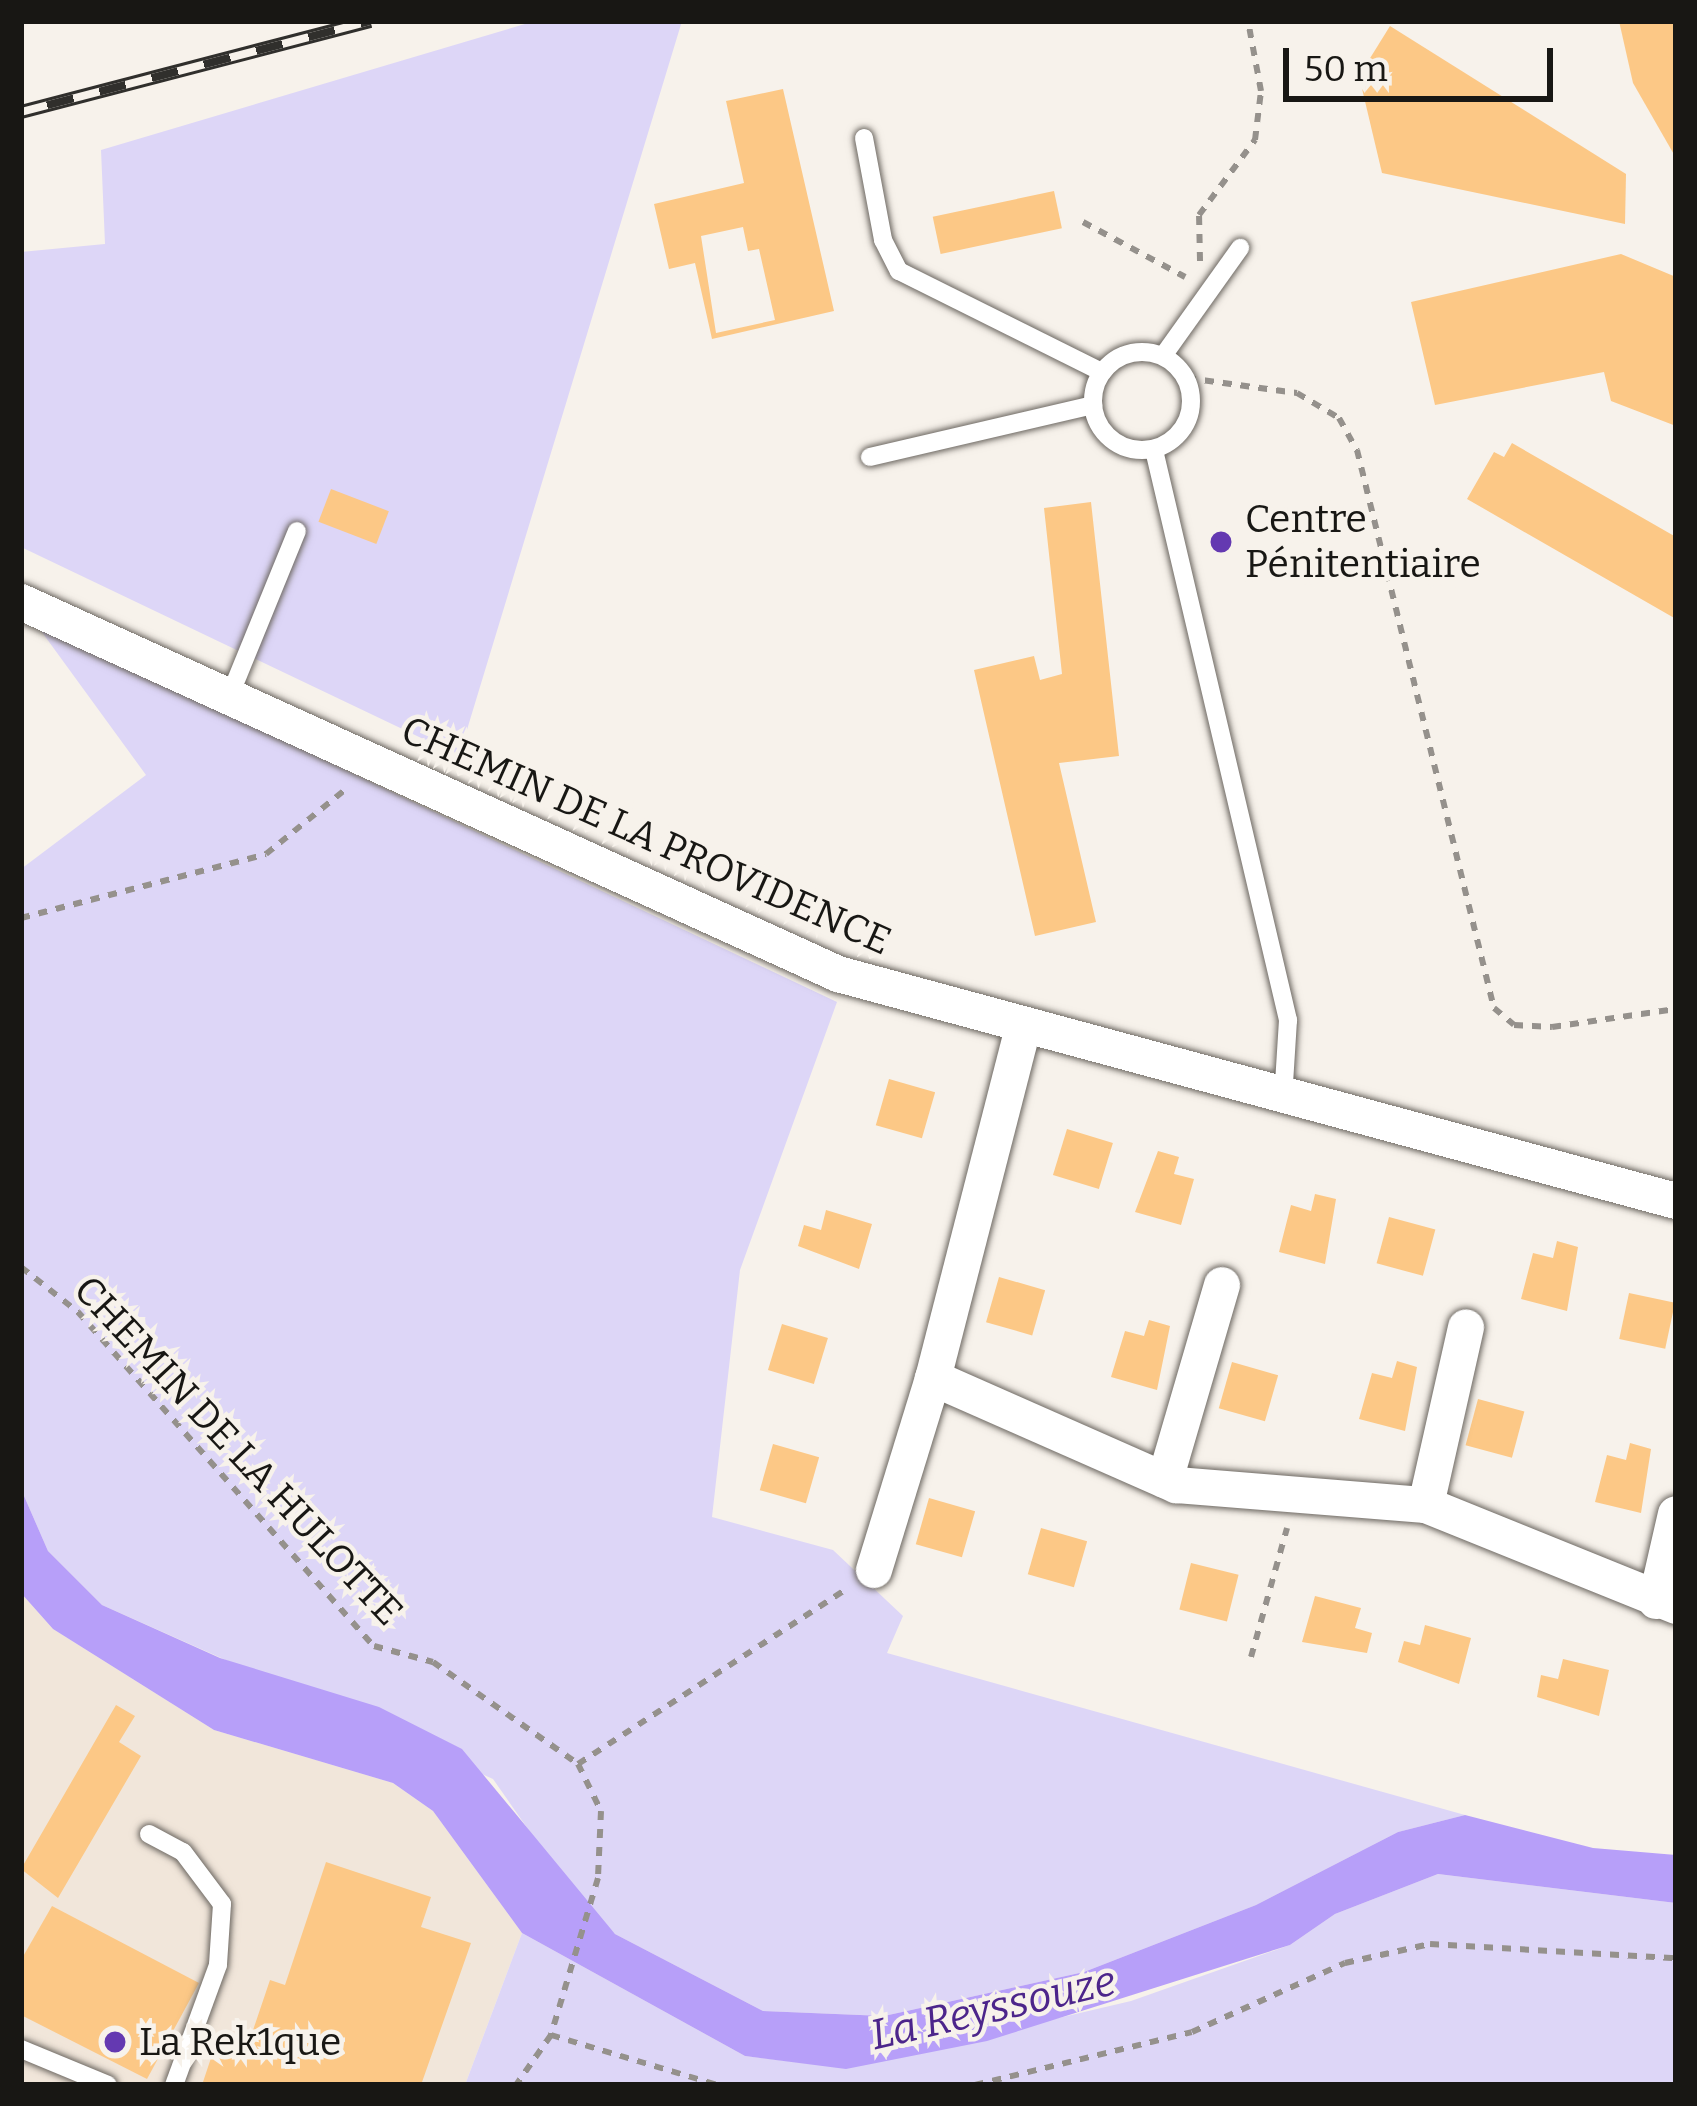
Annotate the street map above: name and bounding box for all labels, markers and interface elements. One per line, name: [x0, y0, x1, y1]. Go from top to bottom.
scale bar: [1289, 24, 1559, 98]
text: 50 m: [1304, 47, 1388, 91]
place label: Centre Pénitentiaire: [1245, 497, 1481, 588]
marker: Centre Pénitentiaire: [1208, 529, 1234, 555]
street label: CHEMIN DE LA PROVIDENCE: [394, 707, 898, 965]
street label: CHEMIN DE LA HULOTTE: [64, 1267, 412, 1635]
water label: La Reyssouze: [866, 1955, 1120, 2061]
place label: La Rek1que: [139, 2019, 341, 2065]
marker: La Rek1que: [102, 2029, 128, 2055]

